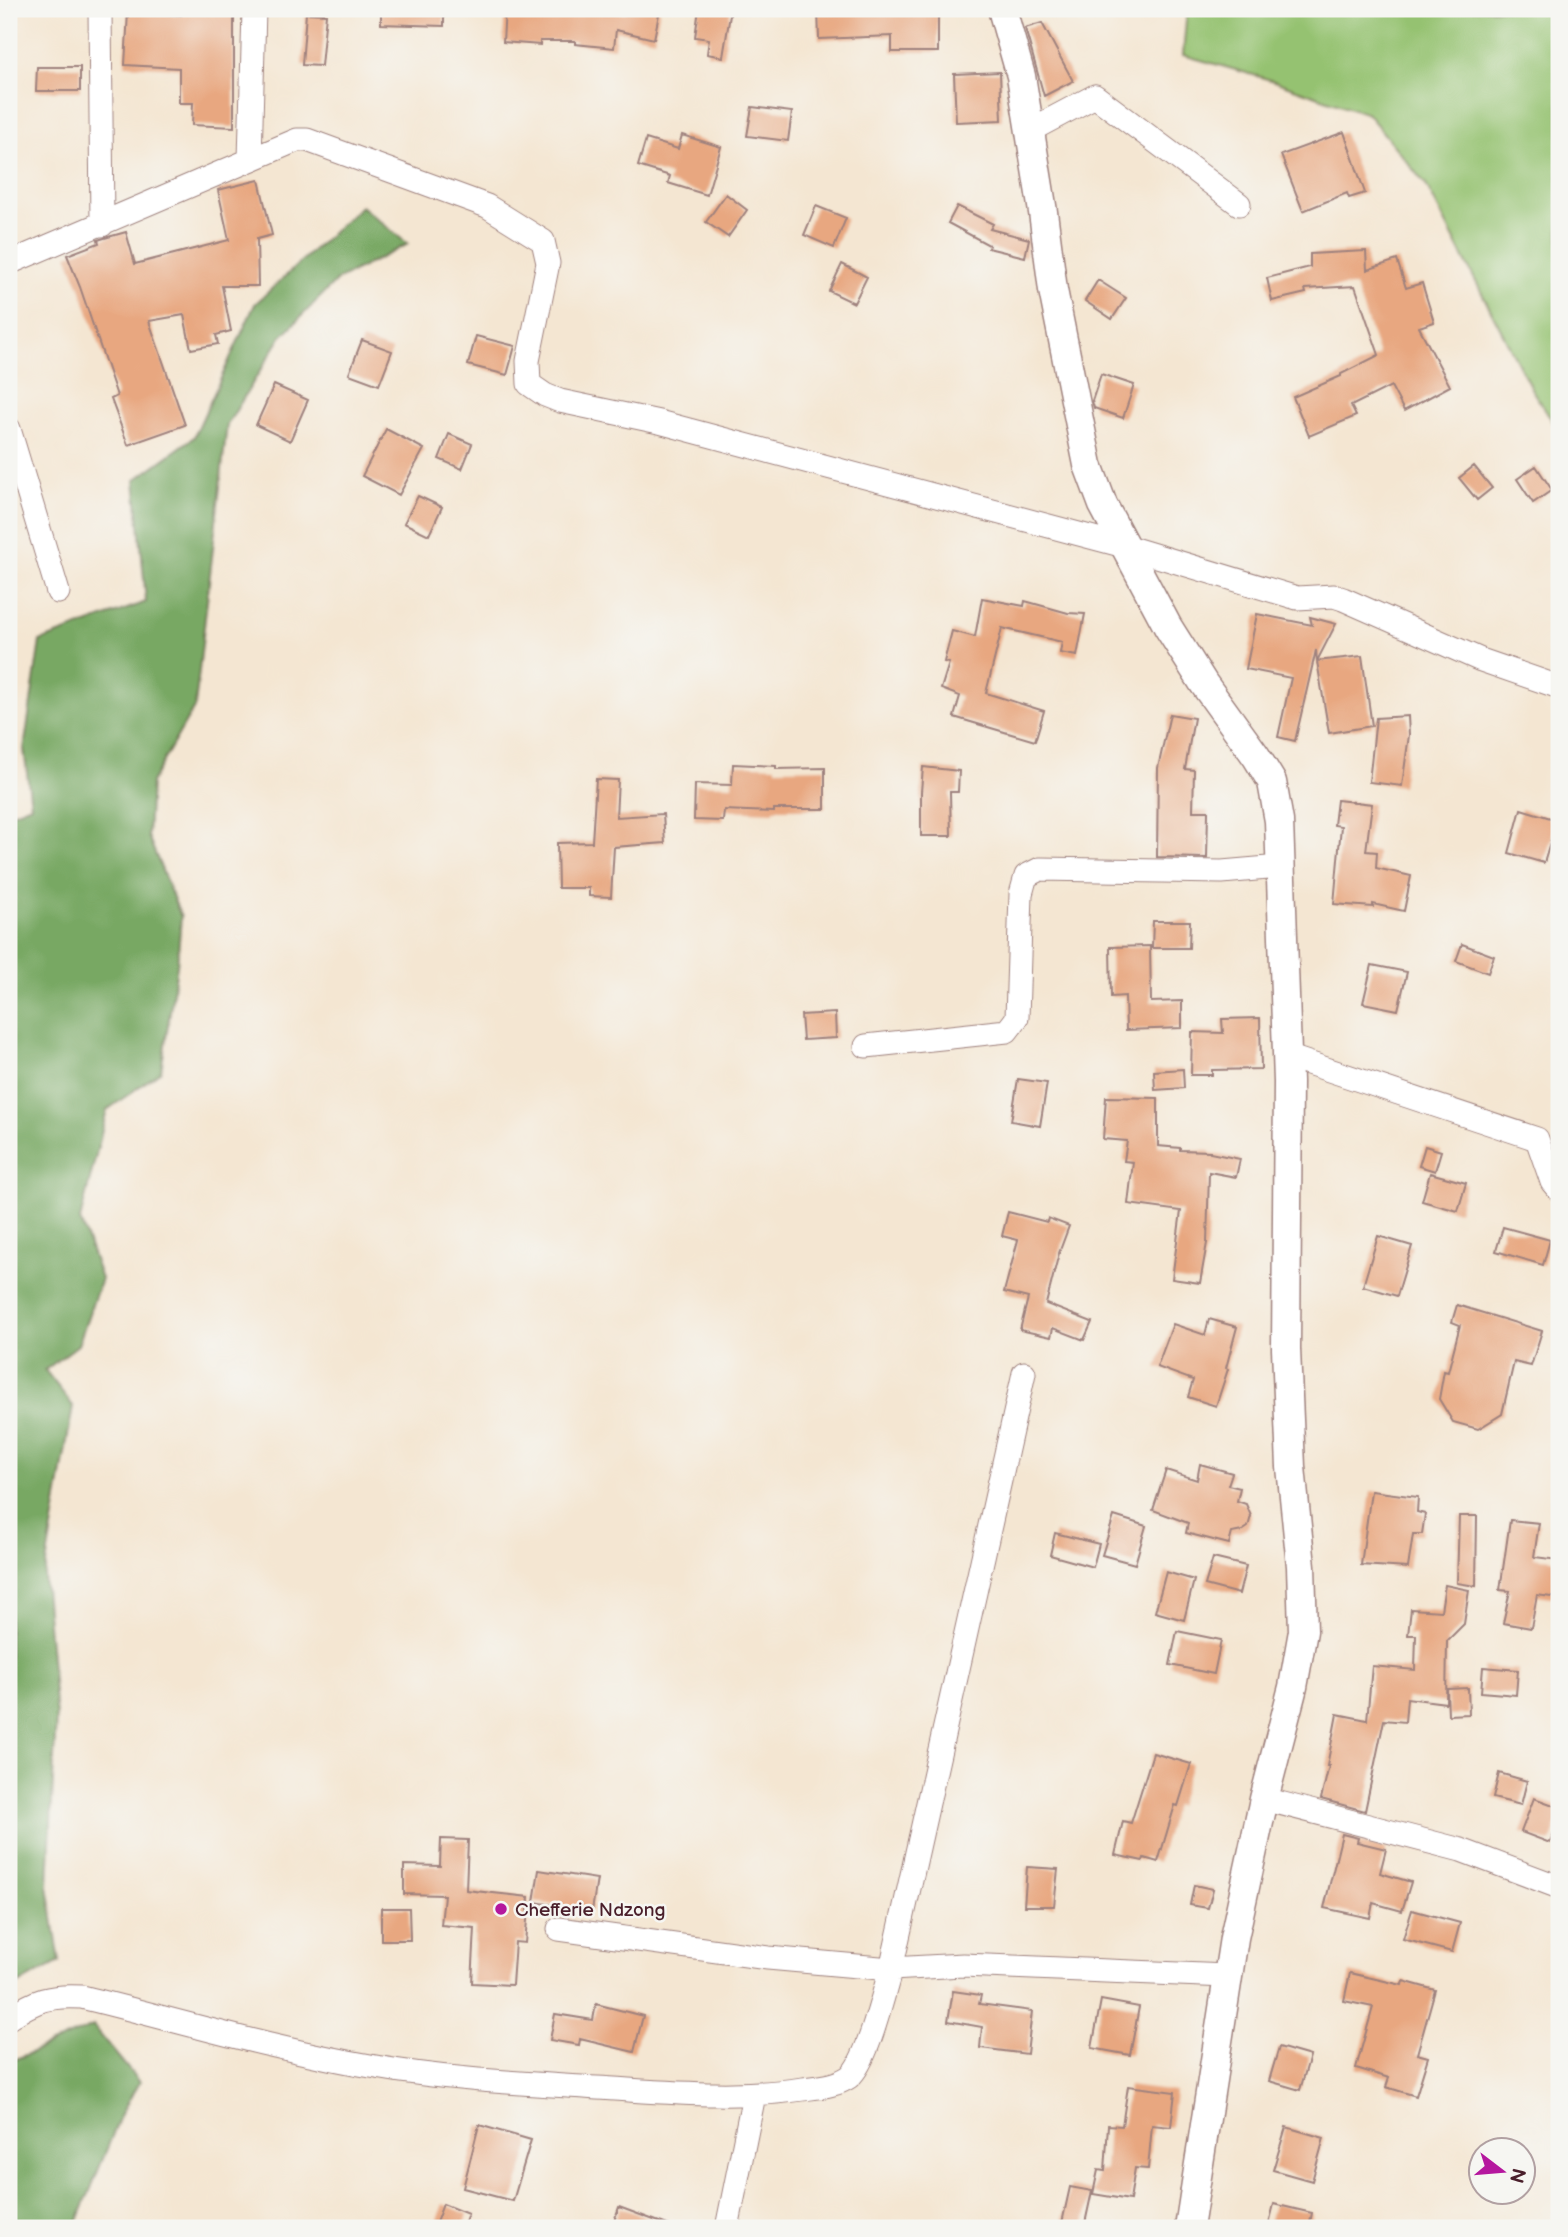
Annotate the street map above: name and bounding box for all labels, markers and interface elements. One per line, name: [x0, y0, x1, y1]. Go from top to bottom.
place label: Chefferie Ndzong: [515, 1899, 665, 1922]
marker: Chefferie Ndzong: [493, 1901, 509, 1917]
north arrow: [1466, 2136, 1536, 2206]
text: N: [1504, 2165, 1530, 2185]

